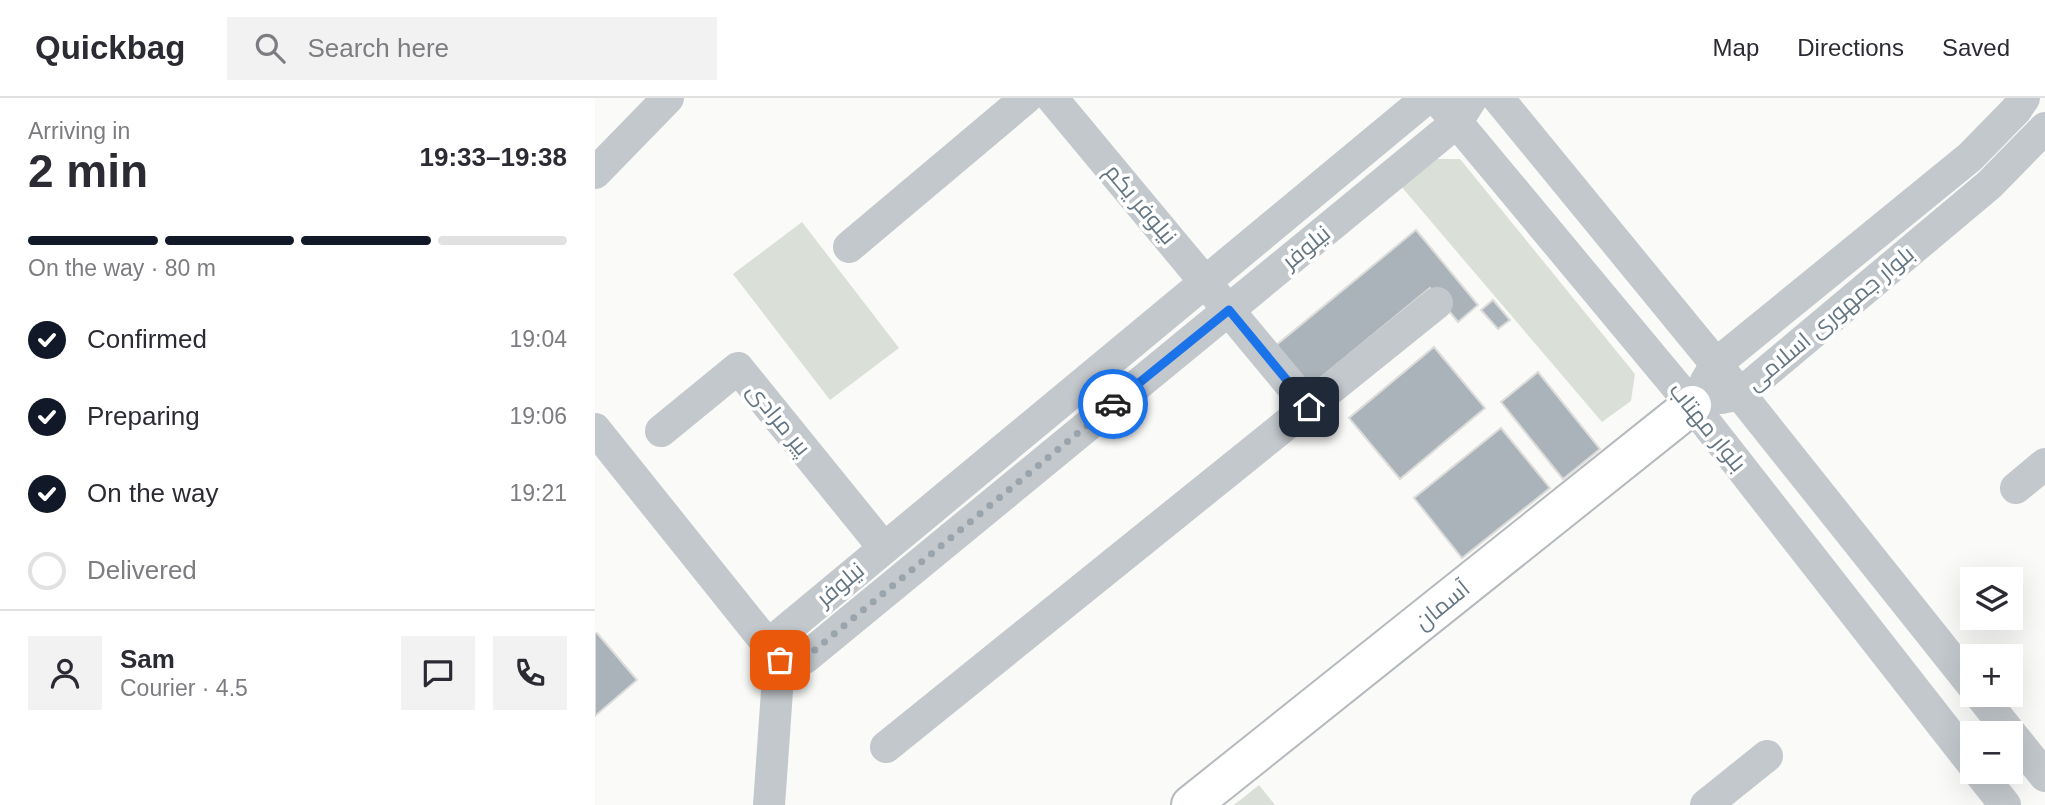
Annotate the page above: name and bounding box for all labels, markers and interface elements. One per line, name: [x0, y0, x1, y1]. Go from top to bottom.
search box: [227, 17, 717, 80]
text: Quickbag: [35, 29, 185, 66]
icon: search: [251, 29, 289, 67]
text: Search here: [307, 33, 449, 63]
text: Map: [1713, 34, 1759, 61]
text: Directions: [1797, 34, 1904, 61]
text: Saved: [1942, 34, 2010, 61]
text: Arriving in: [28, 118, 130, 144]
text: 19:33–19:38: [420, 142, 567, 172]
text: 2 min: [28, 145, 148, 197]
street label: نیلوفر یکم: [1098, 159, 1182, 251]
street label: نیلوفر: [1275, 220, 1335, 275]
street label: بلوار جمهوری اسلامی: [1741, 240, 1920, 396]
text: On the way · 80 m: [28, 255, 216, 281]
icon: check: [28, 321, 66, 359]
text: Confirmed: [87, 324, 207, 354]
text: 19:04: [509, 326, 567, 352]
courier: [1078, 369, 1148, 439]
street label: پیر مرادی: [740, 377, 816, 462]
pin: [1279, 377, 1339, 437]
street label: بلوار مهتاب: [1664, 377, 1752, 477]
icon: car: [1094, 385, 1132, 423]
icon: home: [1290, 388, 1328, 426]
icon: check: [28, 398, 66, 436]
text: Preparing: [87, 401, 200, 431]
text: 19:06: [509, 403, 567, 429]
icon: check: [28, 475, 66, 513]
text: On the way: [87, 478, 219, 508]
text: 19:21: [509, 480, 567, 506]
text: Delivered: [87, 555, 197, 585]
street label: نیلوفر: [809, 557, 869, 613]
map controls: [1960, 567, 2023, 784]
button: layers: [1960, 567, 2023, 630]
street label: آسمان: [1409, 575, 1475, 636]
pin: [750, 630, 810, 690]
button: person: [28, 636, 102, 710]
button: chat: [401, 636, 475, 710]
button: phone: [493, 636, 567, 710]
icon: bag: [761, 641, 799, 679]
text: Sam: [120, 644, 175, 674]
button: +: [1960, 644, 2023, 707]
text: Courier · 4.5: [120, 675, 248, 701]
button: −: [1960, 721, 2023, 784]

